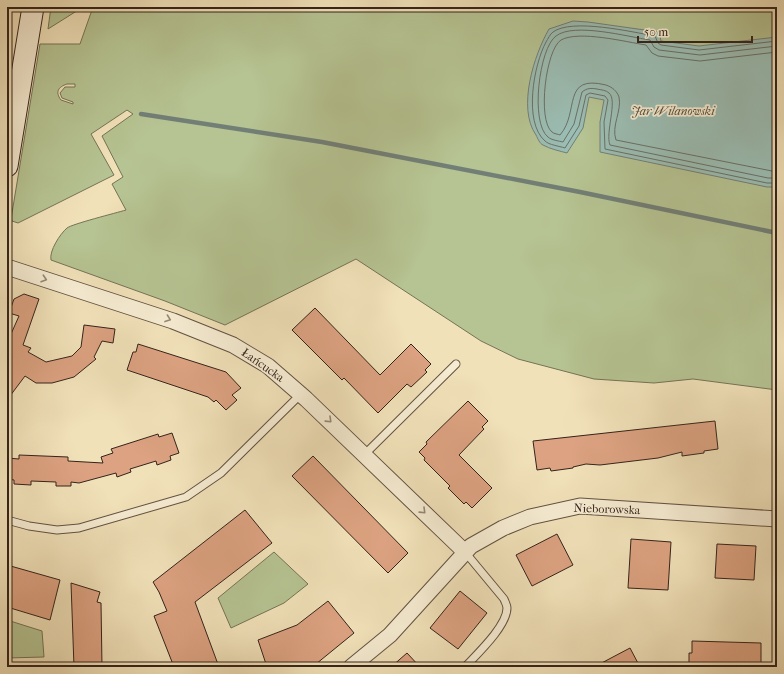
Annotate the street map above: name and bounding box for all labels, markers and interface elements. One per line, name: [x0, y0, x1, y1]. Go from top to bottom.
scale bar: [638, 18, 752, 44]
text: 50 m: [644, 25, 668, 39]
park label: Jar Wilanowski: [631, 104, 716, 118]
one-way arrow: [40, 274, 47, 283]
one-way arrow: [164, 315, 171, 323]
street label: Łańcucka: [239, 345, 287, 385]
one-way arrow: [324, 416, 332, 423]
street label: Nieborowska: [573, 501, 641, 517]
one-way arrow: [418, 506, 426, 513]

